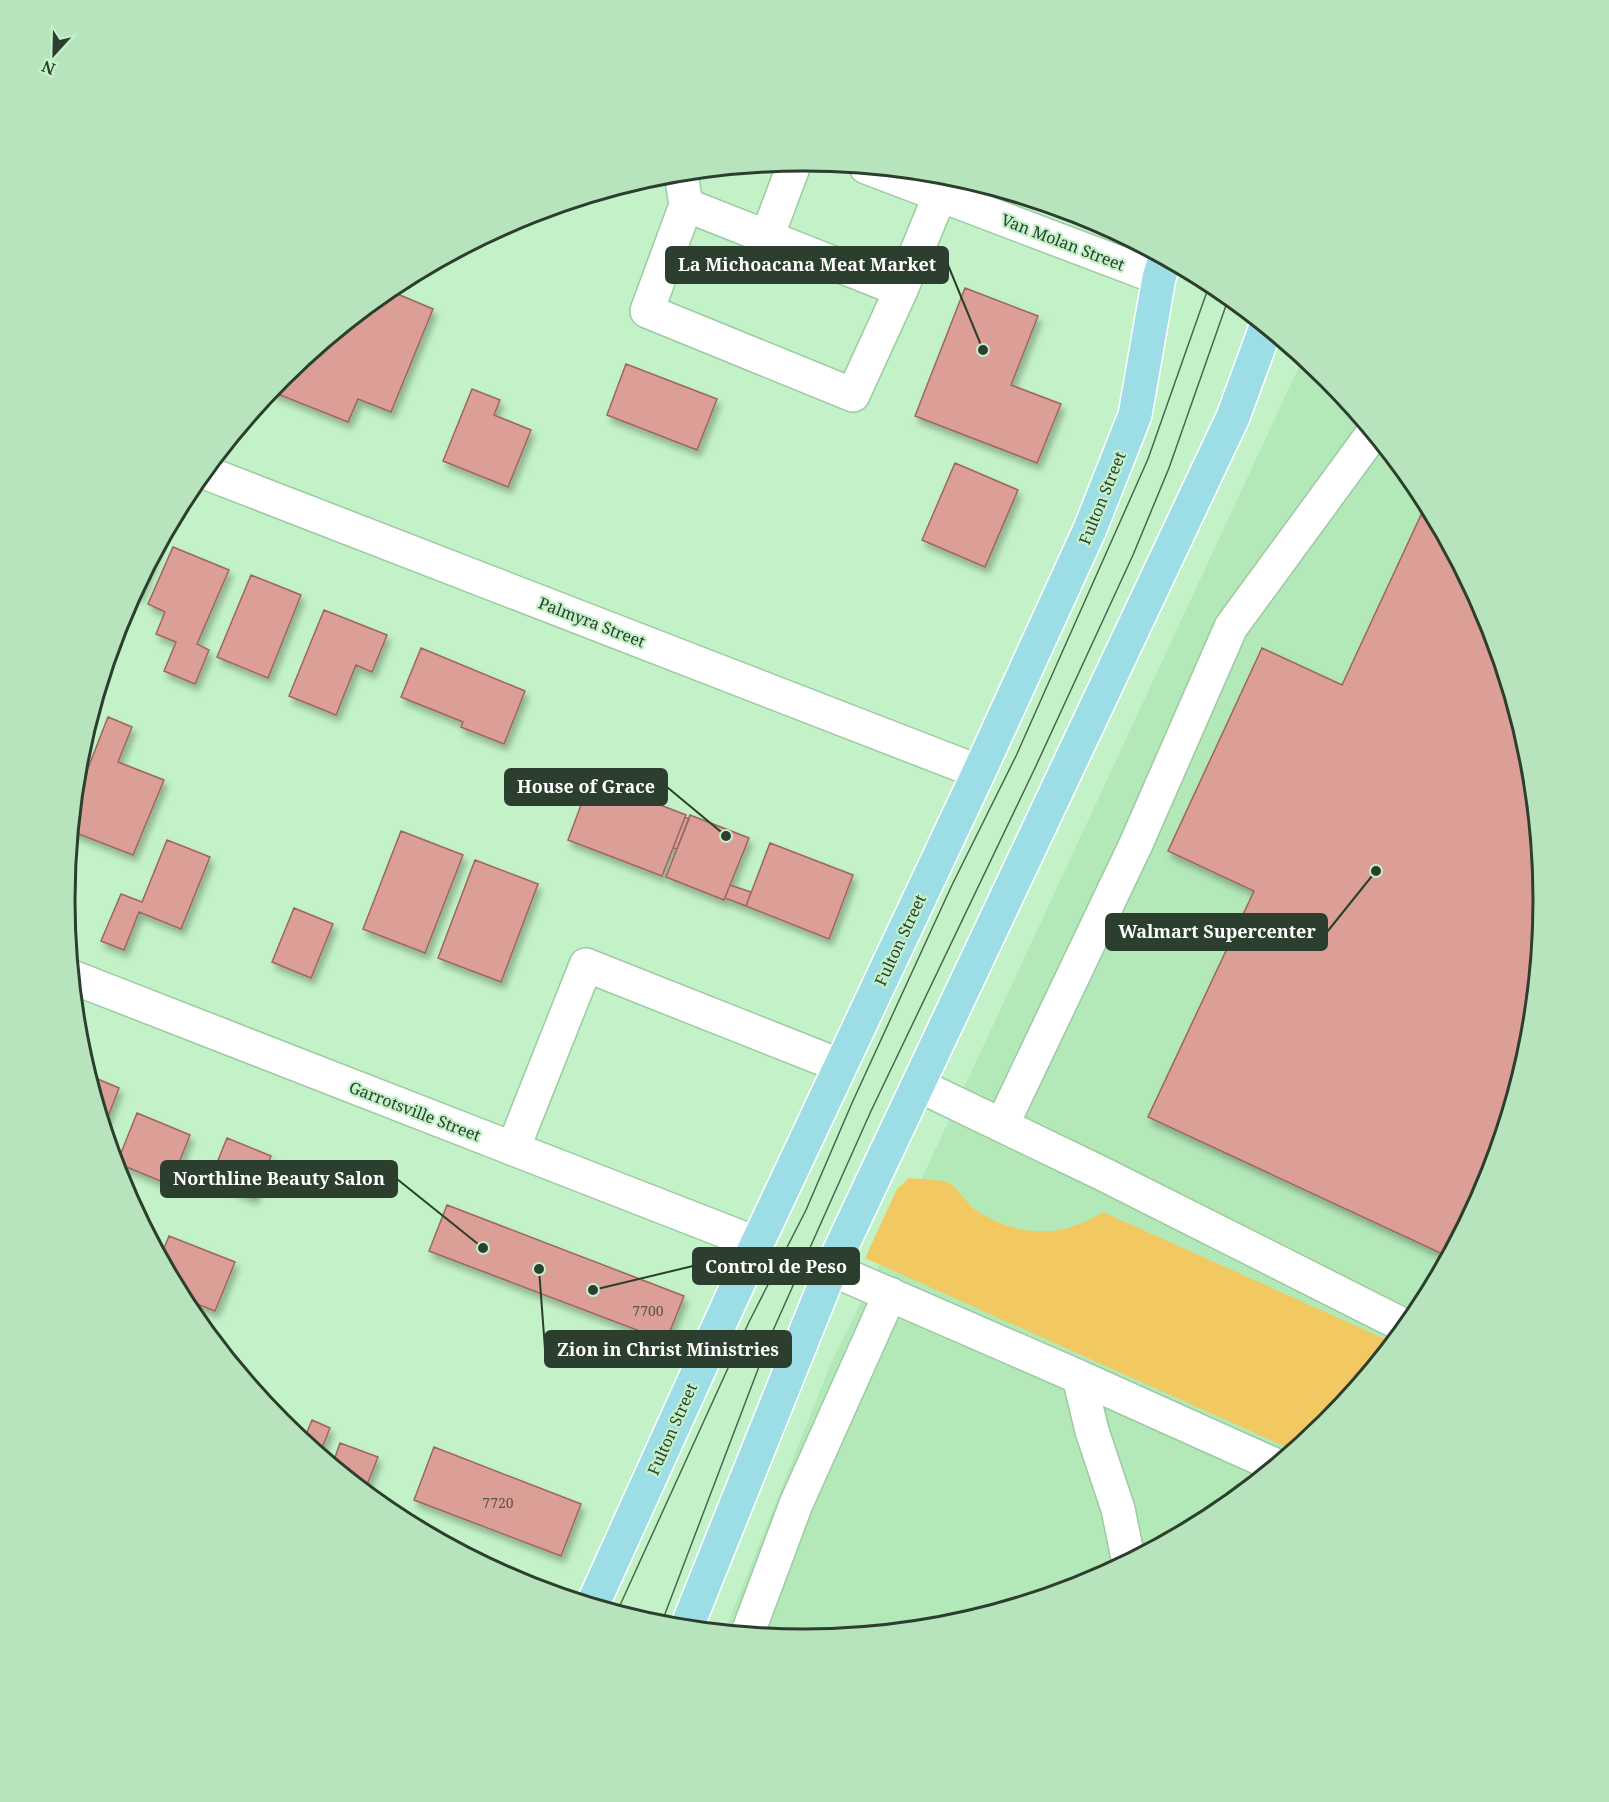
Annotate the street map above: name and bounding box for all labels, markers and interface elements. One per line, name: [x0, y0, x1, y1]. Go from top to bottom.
north arrow: [24, 24, 84, 84]
text: N: [38, 55, 58, 80]
street label: Van Molan Street: [998, 208, 1128, 276]
callout: La Michoacana Meat Market: [666, 247, 948, 283]
text: La Michoacana Meat Market: [678, 252, 936, 276]
street label: Fulton Street: [1073, 448, 1131, 548]
street label: Palmyra Street: [536, 592, 649, 653]
callout: House of Grace: [505, 769, 667, 805]
text: House of Grace: [517, 774, 655, 798]
street label: Fulton Street: [869, 890, 931, 989]
callout: Walmart Supercenter: [1106, 914, 1327, 950]
text: Walmart Supercenter: [1118, 919, 1316, 943]
street label: Garrotsville Street: [346, 1076, 484, 1146]
callout: Northline Beauty Salon: [161, 1161, 397, 1197]
text: Northline Beauty Salon: [173, 1166, 385, 1190]
callout: Control de Peso: [693, 1248, 859, 1284]
text: Control de Peso: [705, 1254, 847, 1278]
house number: 7700: [632, 1301, 664, 1320]
callout: Zion in Christ Ministries: [545, 1331, 791, 1367]
text: Zion in Christ Ministries: [557, 1337, 779, 1361]
street label: Fulton Street: [642, 1379, 702, 1478]
house number: 7720: [482, 1493, 514, 1512]

